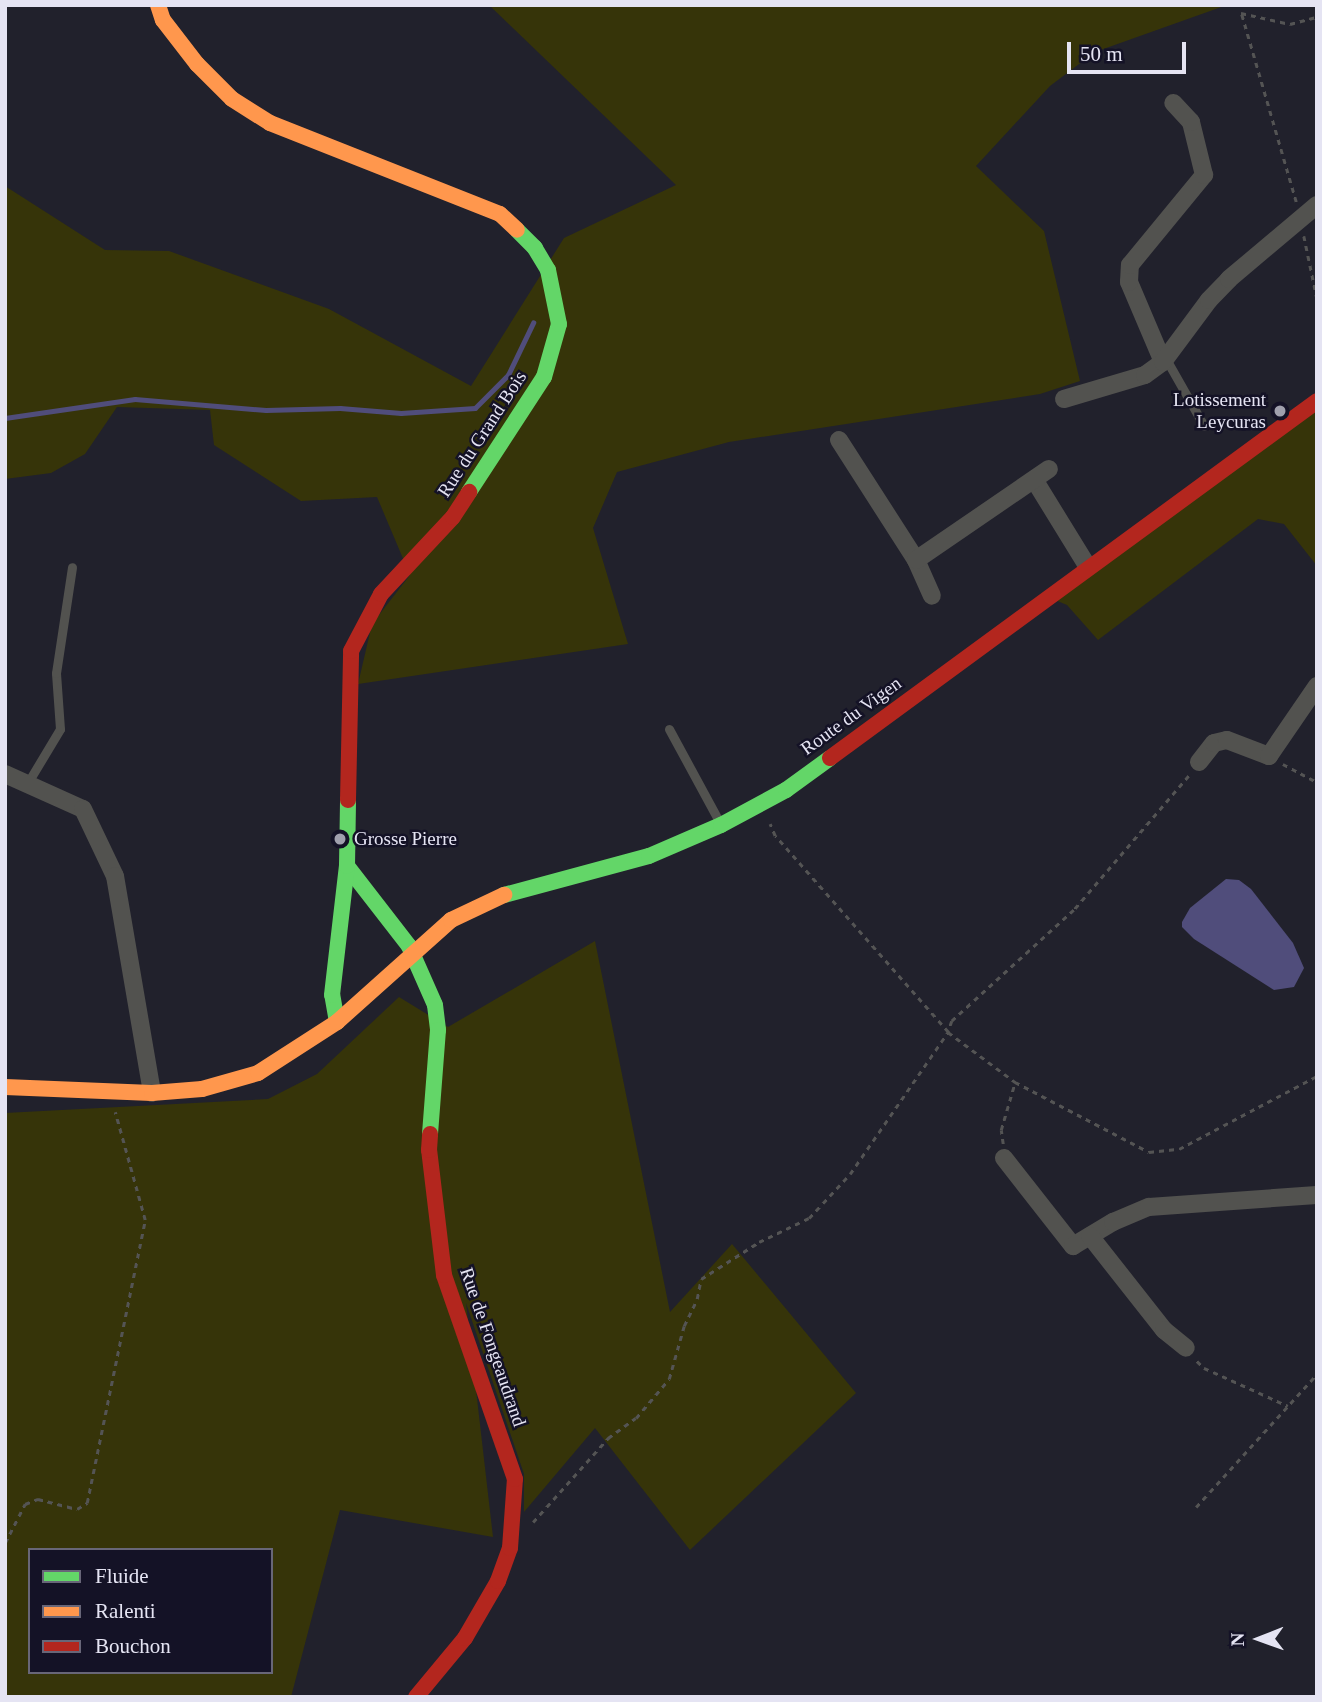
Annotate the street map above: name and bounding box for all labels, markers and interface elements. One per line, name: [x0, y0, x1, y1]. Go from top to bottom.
scale bar: [1070, 28, 1189, 72]
text: 50 m: [1080, 42, 1123, 66]
street label: Rue du Grand Bois: [433, 366, 531, 502]
place label: Lotissement Leycuras: [1173, 389, 1266, 433]
marker: Lotissement Leycuras: [1272, 403, 1288, 419]
street label: Route du Vigen: [796, 672, 906, 760]
place label: Grosse Pierre: [354, 828, 457, 850]
marker: Grosse Pierre: [332, 831, 348, 847]
street label: Rue de Fongeaudrand: [455, 1264, 531, 1430]
legend: [28, 1548, 273, 1674]
text: Fluide: [95, 1564, 149, 1588]
text: Ralenti: [95, 1599, 156, 1623]
north arrow: [1224, 1604, 1294, 1674]
text: N: [1227, 1632, 1248, 1646]
text: Bouchon: [95, 1634, 171, 1658]

